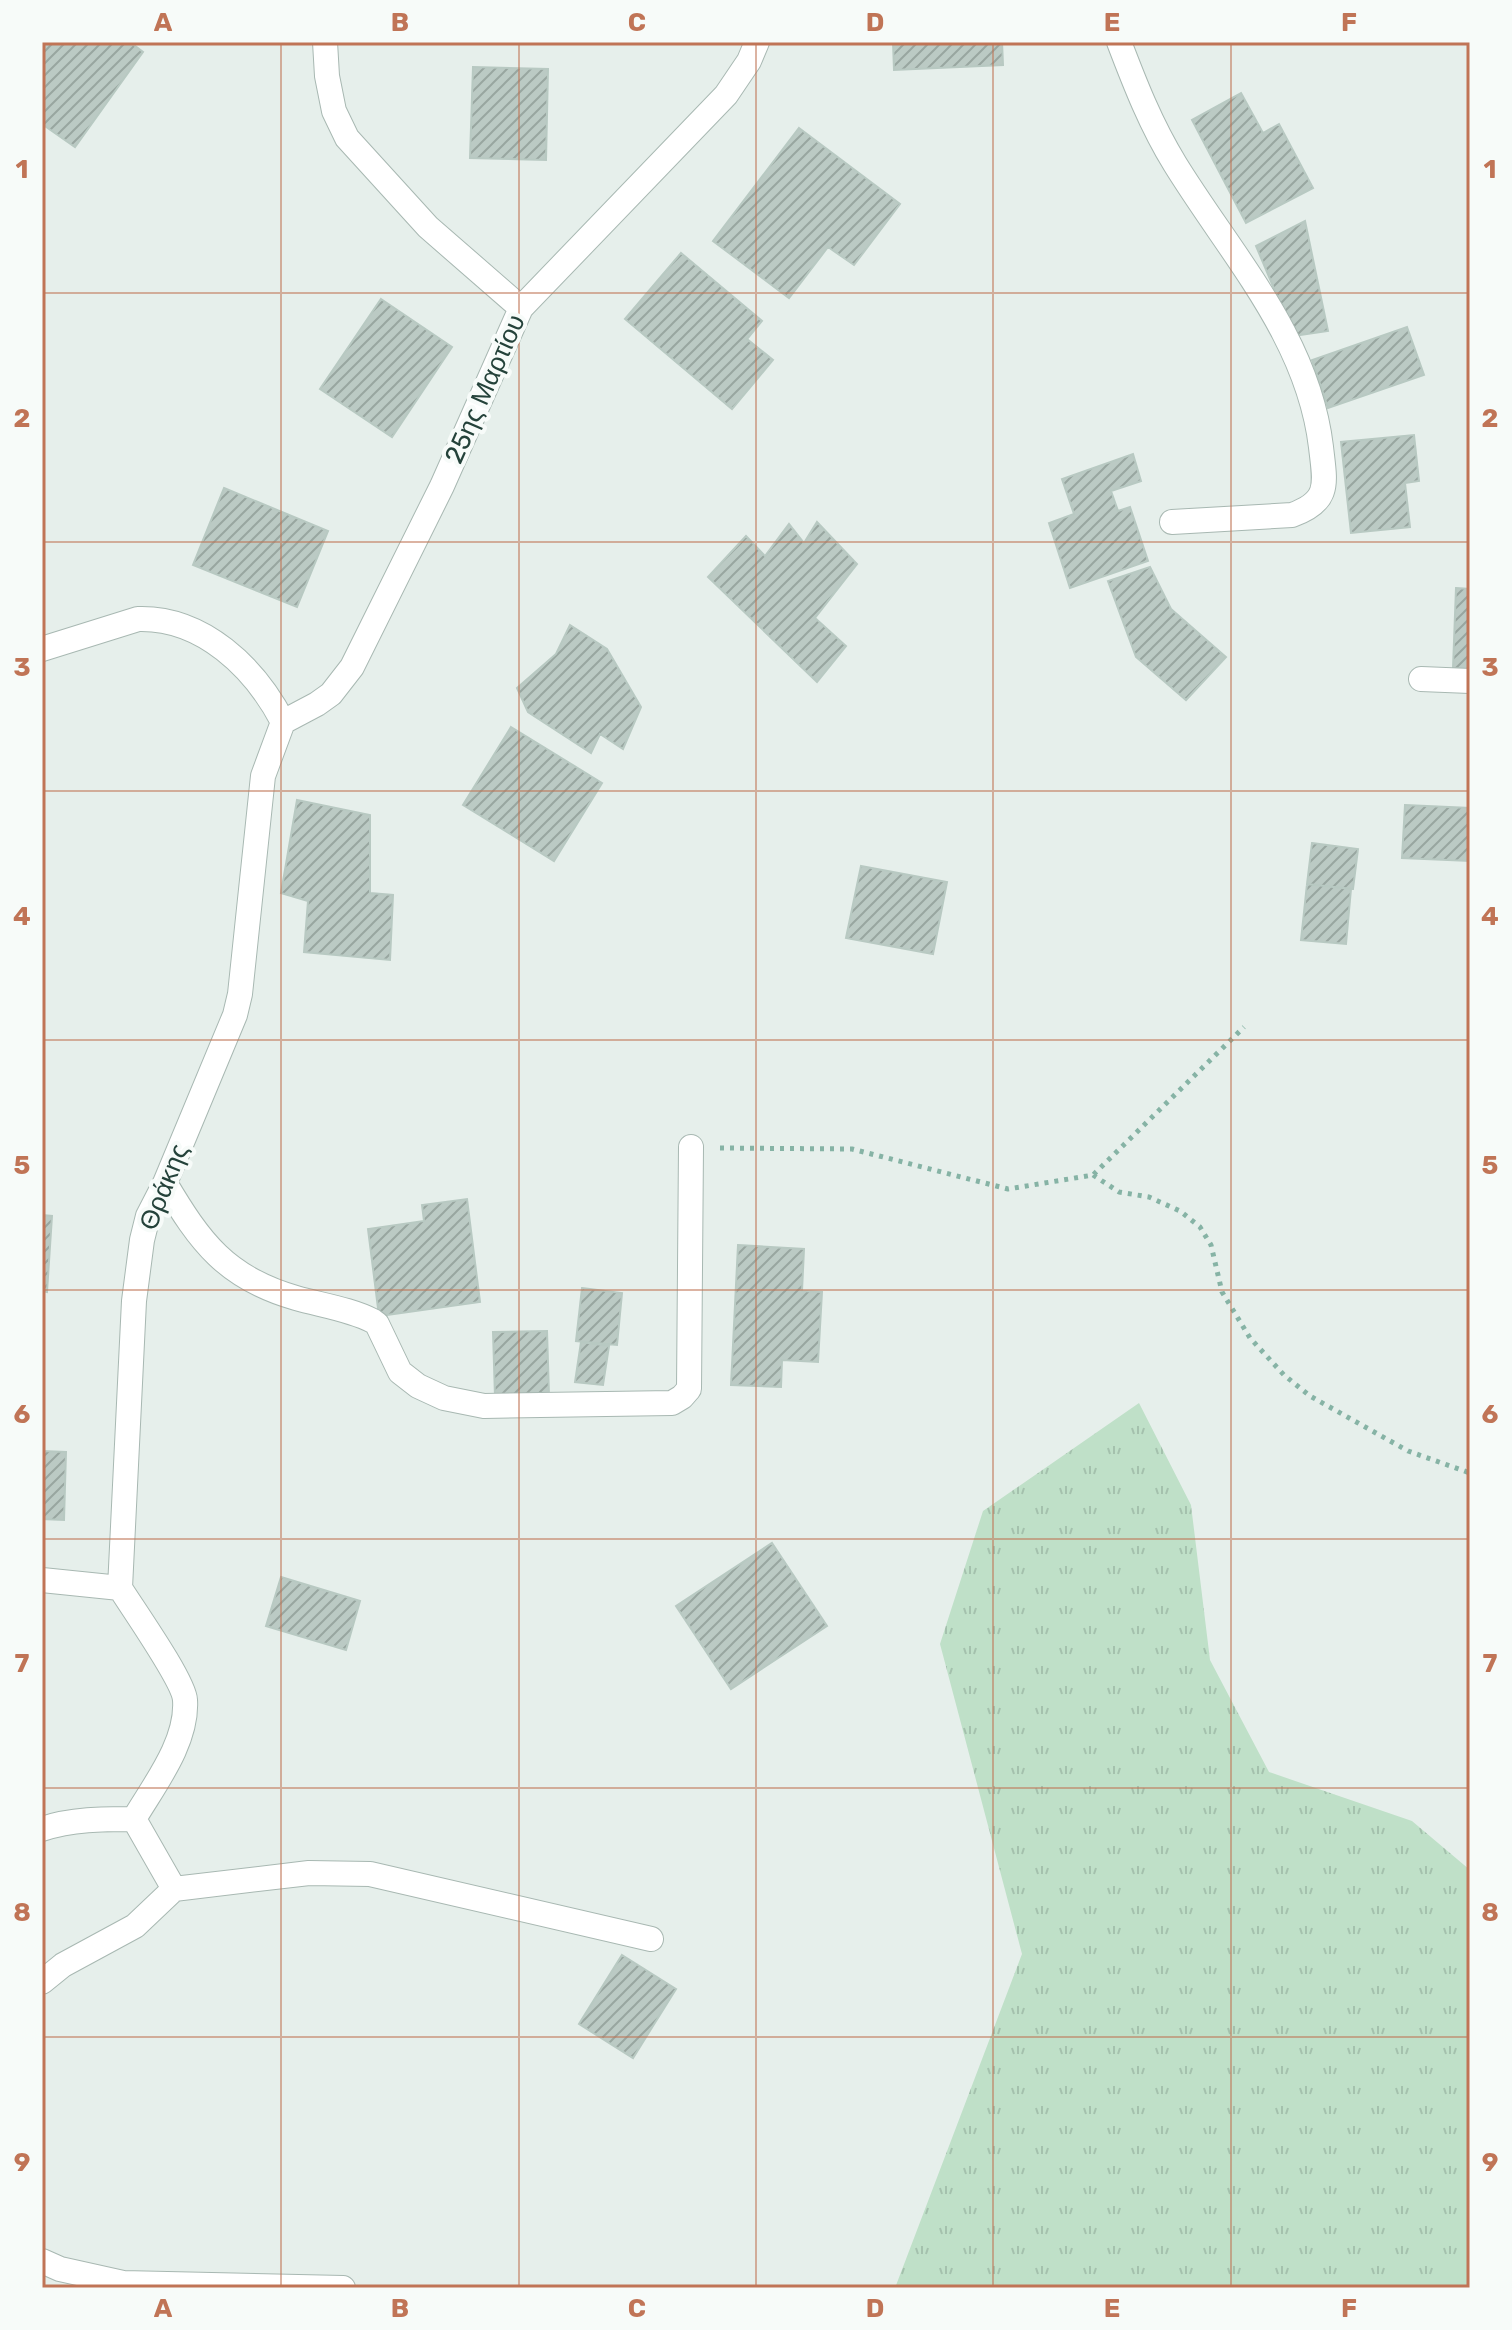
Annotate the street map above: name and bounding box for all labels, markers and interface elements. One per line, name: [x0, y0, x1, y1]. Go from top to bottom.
text: A: [154, 7, 173, 38]
text: B: [391, 7, 409, 38]
text: C: [628, 7, 646, 38]
text: D: [866, 7, 884, 38]
text: E: [1104, 7, 1120, 38]
text: F: [1341, 7, 1357, 38]
text: 1: [16, 154, 28, 185]
text: 1: [1484, 154, 1496, 185]
street label: 25ης Μαρτίου: [438, 310, 532, 468]
text: 2: [14, 403, 30, 434]
text: 2: [1482, 403, 1498, 434]
text: 3: [13, 652, 31, 683]
text: 3: [1481, 652, 1499, 683]
text: 4: [13, 901, 31, 932]
text: 4: [1481, 901, 1499, 932]
street label: Θράκης: [133, 1139, 195, 1235]
text: 5: [14, 1150, 30, 1181]
text: 5: [1482, 1150, 1498, 1181]
text: 6: [14, 1399, 31, 1430]
text: 6: [1482, 1399, 1499, 1430]
text: 7: [15, 1648, 30, 1679]
text: 7: [1483, 1648, 1498, 1679]
text: 8: [13, 1897, 31, 1928]
text: 8: [1481, 1897, 1499, 1928]
text: 9: [14, 2147, 30, 2178]
text: 9: [1482, 2147, 1498, 2178]
text: A: [154, 2293, 173, 2324]
text: B: [391, 2293, 409, 2324]
text: C: [628, 2293, 646, 2324]
text: D: [866, 2293, 884, 2324]
text: E: [1104, 2293, 1120, 2324]
text: F: [1341, 2293, 1357, 2324]

